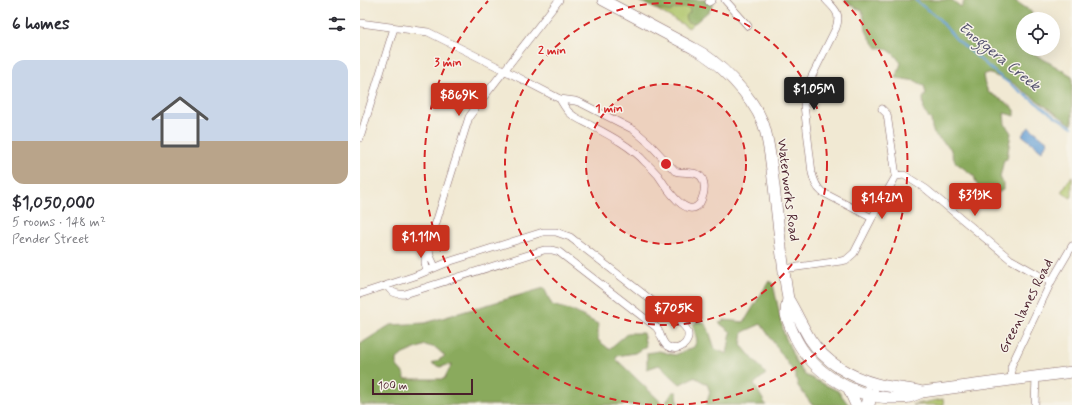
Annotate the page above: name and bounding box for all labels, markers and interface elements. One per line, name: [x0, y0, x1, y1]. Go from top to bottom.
map controls: [1016, 12, 1060, 56]
button: locate: [1016, 12, 1060, 56]
text: 6 homes: [12, 13, 70, 35]
icon: filters: [326, 13, 348, 35]
water label: Enoggera Creek: [953, 18, 1045, 98]
text: 2 min: [538, 43, 566, 59]
text: 3 min: [434, 55, 462, 71]
pin: $1.05M: [781, 77, 847, 111]
text: $1.05M: [793, 81, 835, 98]
pin: $869K: [431, 83, 487, 117]
icon: home: [144, 86, 216, 158]
text: $869K: [440, 87, 478, 104]
text: 1 min: [595, 101, 623, 117]
street label: Waterworks Road: [773, 138, 803, 242]
centre of rings: [659, 157, 673, 171]
pin: $313K: [947, 183, 1003, 217]
pin: $1.42M: [849, 186, 915, 220]
text: $313K: [958, 187, 992, 204]
text: $1.42M: [861, 190, 903, 207]
text: $1,050,000: [12, 192, 95, 214]
text: 5 rooms · 148 m²: [12, 214, 106, 231]
pin: $1.11M: [388, 225, 454, 259]
text: $1.11M: [402, 229, 440, 246]
text: Pender Street: [12, 231, 89, 248]
street label: Greenlanes Road: [994, 256, 1058, 356]
pin: $705K: [646, 296, 702, 330]
text: $705K: [654, 300, 694, 317]
scale bar: [372, 377, 473, 396]
text: 100 m: [378, 379, 408, 393]

